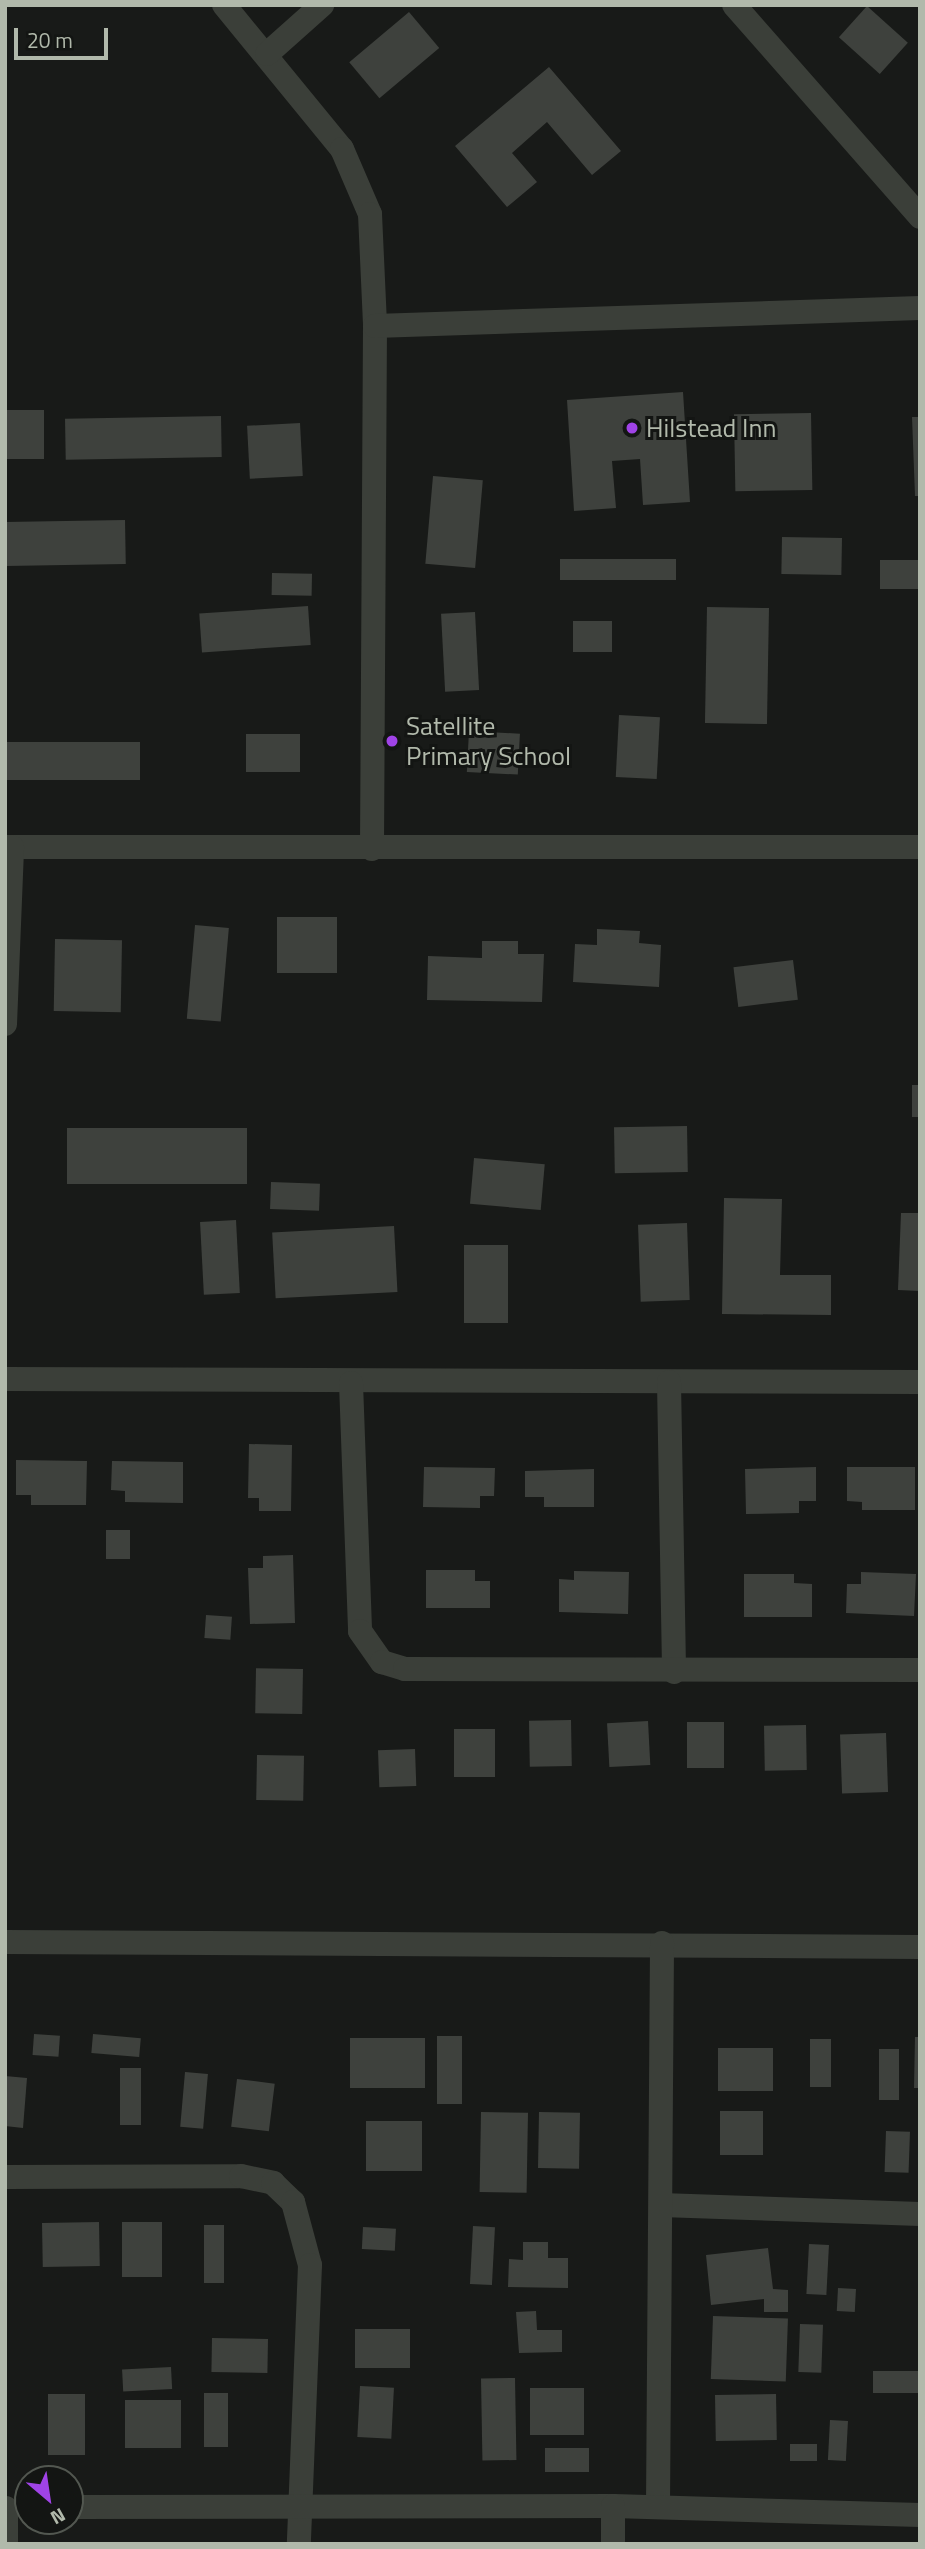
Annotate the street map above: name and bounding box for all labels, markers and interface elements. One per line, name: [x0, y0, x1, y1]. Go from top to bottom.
scale bar: [18, 14, 112, 58]
text: 20 m: [27, 24, 73, 56]
place label: Hilstead Inn: [646, 412, 776, 444]
marker: Hilstead Inn: [624, 420, 640, 436]
place label: Satellite Primary School: [406, 710, 571, 772]
marker: Satellite Primary School: [384, 733, 400, 749]
north arrow: [14, 2465, 84, 2535]
text: N: [46, 2501, 71, 2533]

